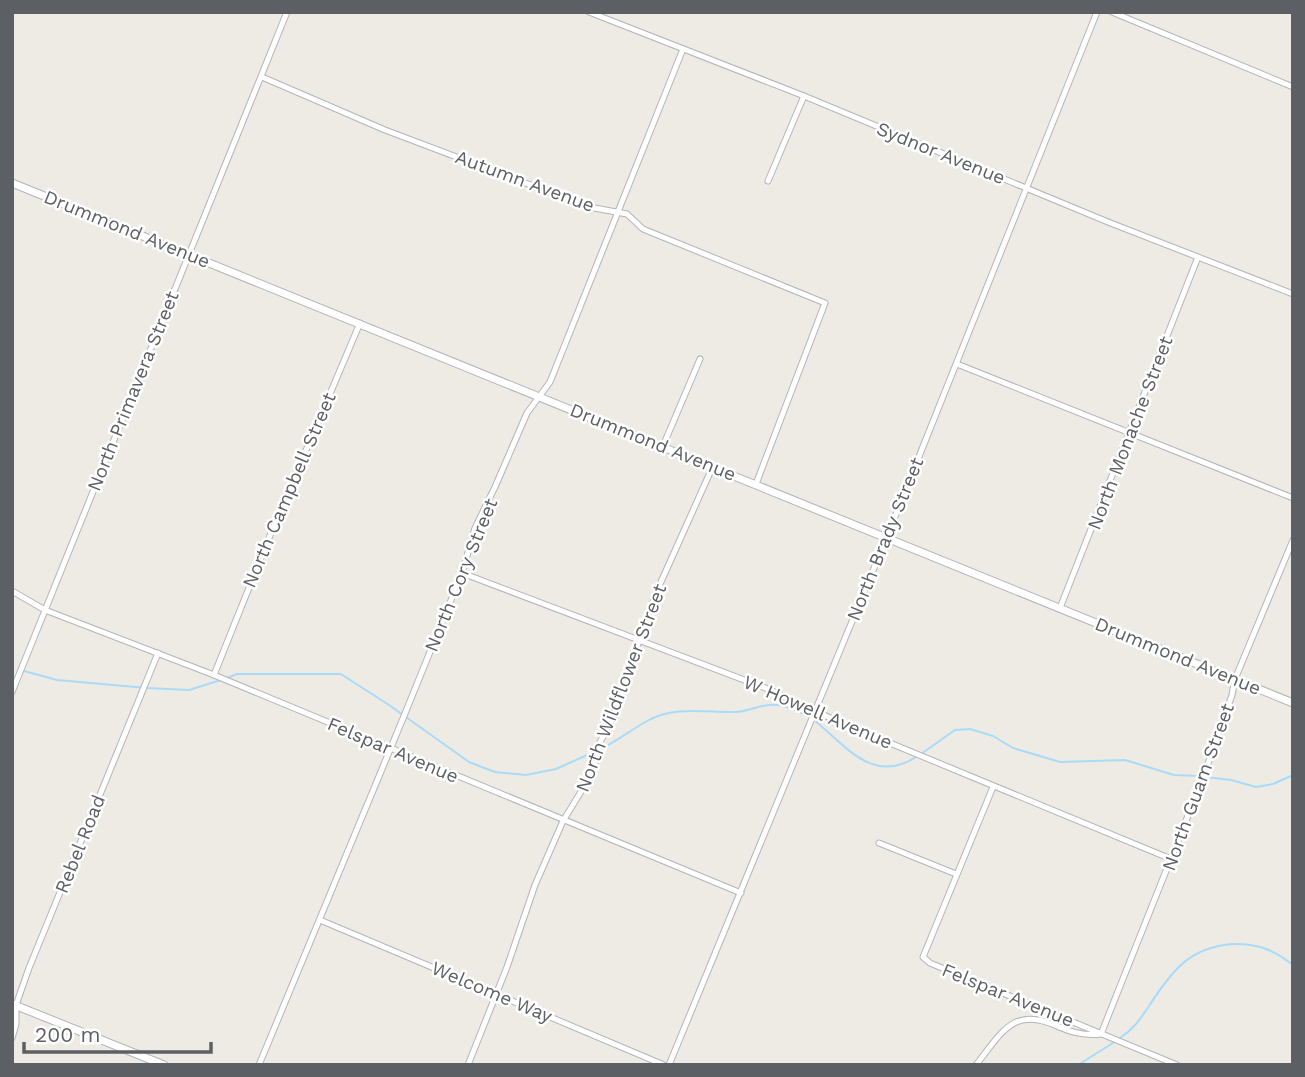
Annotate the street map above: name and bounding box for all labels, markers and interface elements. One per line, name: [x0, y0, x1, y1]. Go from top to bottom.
street label: Sydnor Avenue: [873, 117, 1009, 189]
street label: Autumn Avenue: [452, 145, 598, 217]
street label: Drummond Avenue: [40, 185, 214, 273]
street label: North Primavera Street: [82, 288, 184, 494]
street label: North Monache Street: [1082, 333, 1178, 533]
street label: North Campbell Street: [237, 389, 341, 591]
street label: Drummond Avenue: [566, 398, 740, 486]
street label: North Brady Street: [842, 454, 928, 624]
street label: North Cory Street: [420, 495, 502, 655]
street label: North Wildflower Street: [571, 581, 671, 795]
street label: Drummond Avenue: [1091, 612, 1265, 700]
street label: W Howell Avenue: [740, 670, 896, 754]
street label: North Guam Street: [1157, 700, 1239, 874]
street label: Felspar Avenue: [324, 712, 462, 788]
street label: Rebel Road: [50, 791, 110, 897]
street label: Welcome Way: [428, 956, 556, 1028]
street label: Felspar Avenue: [939, 958, 1077, 1032]
scale bar: [24, 1010, 212, 1054]
text: 200 m: [35, 1022, 101, 1047]

